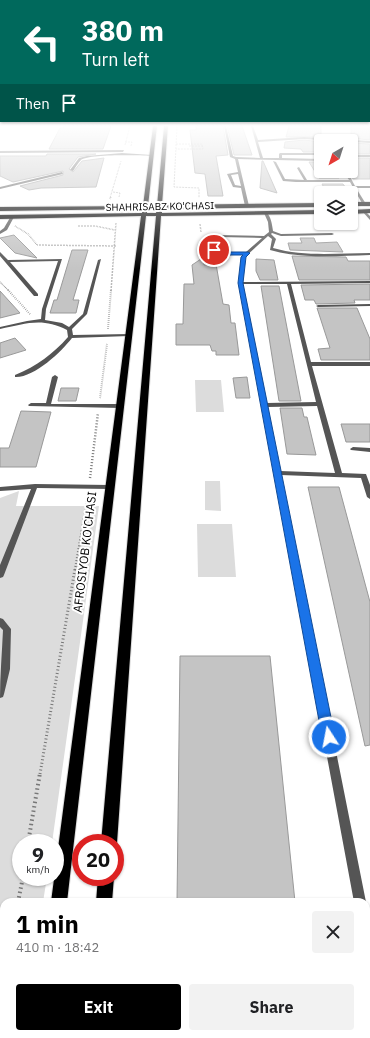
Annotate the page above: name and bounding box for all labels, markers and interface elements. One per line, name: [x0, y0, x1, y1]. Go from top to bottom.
text: 380 m: [82, 12, 164, 49]
icon: left: [16, 16, 68, 68]
text: Turn left: [82, 48, 150, 71]
icon: arrive: [58, 92, 80, 114]
text: Then: [16, 94, 50, 113]
north arrow: [314, 134, 358, 178]
map controls: [314, 134, 358, 230]
button: layers: [314, 186, 358, 230]
street label: SHAHRISABZ KO'CHASI: [106, 199, 214, 214]
pin: [197, 233, 231, 267]
icon: arrive: [203, 239, 225, 261]
street label: AFROSIYOB KO'CHASI: [70, 490, 99, 613]
position arrow: [308, 716, 350, 758]
speed limit sign: 20: [72, 834, 124, 886]
text: 9: [32, 841, 44, 868]
text: km/h: [26, 863, 50, 876]
text: 1 min: [16, 908, 79, 940]
button: close: [312, 911, 354, 953]
text: 410 m · 18:42: [16, 939, 99, 956]
button: Exit: [16, 984, 181, 1030]
button: Share: [189, 984, 354, 1030]

